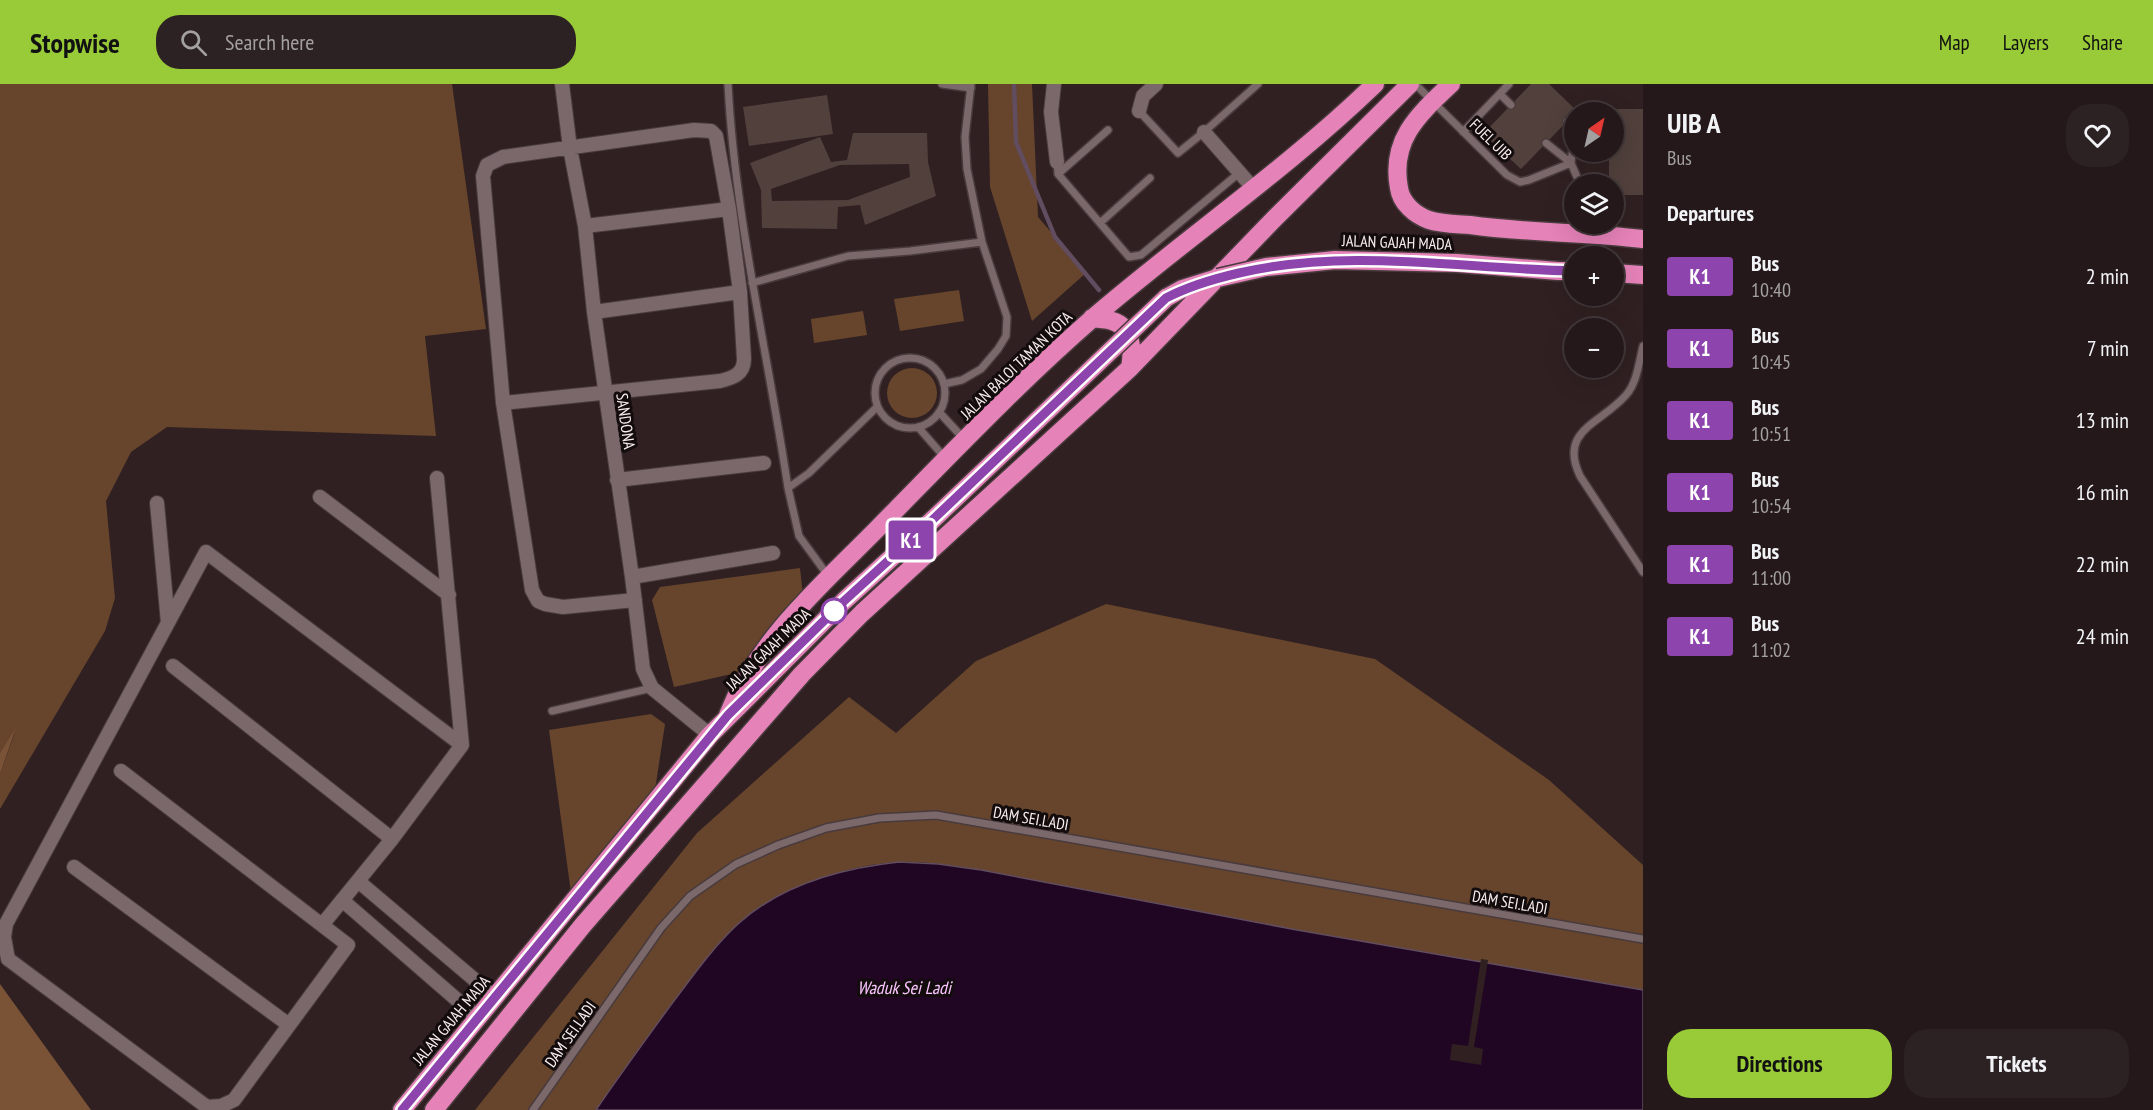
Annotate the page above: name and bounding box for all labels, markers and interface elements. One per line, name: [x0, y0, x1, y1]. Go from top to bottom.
search box: [156, 15, 576, 69]
text: Stopwise: [30, 24, 120, 61]
icon: search: [177, 26, 210, 59]
text: Search here: [225, 28, 314, 56]
text: Map: [1939, 29, 1970, 56]
text: Layers: [2003, 29, 2049, 56]
text: Share: [2082, 29, 2123, 56]
north arrow: [1564, 102, 1624, 162]
map controls: [1564, 102, 1624, 378]
text: UIB A: [1667, 104, 1721, 141]
button: heart: [2066, 104, 2129, 167]
street label: FUEL UIB: [1466, 114, 1516, 164]
text: Bus: [1667, 145, 1692, 171]
button: layers: [1564, 174, 1624, 234]
text: Departures: [1667, 199, 1754, 227]
street label: JALAN GAJAH MADA: [1341, 230, 1453, 254]
button: +: [1564, 246, 1624, 306]
text: Bus: [1751, 249, 1779, 277]
text: 2 min: [2086, 262, 2129, 290]
text: K1: [1690, 263, 1710, 290]
text: 10:40: [1751, 277, 1791, 303]
street label: JALAN BALOI TAMAN KOTA: [955, 306, 1076, 424]
button: −: [1564, 318, 1624, 378]
text: Bus: [1751, 321, 1779, 349]
text: 7 min: [2087, 334, 2129, 362]
text: K1: [1690, 335, 1710, 362]
text: 10:45: [1751, 349, 1791, 375]
street label: SANDONA: [612, 392, 640, 451]
text: Bus: [1751, 393, 1779, 421]
text: 13 min: [2076, 406, 2129, 434]
text: K1: [1690, 407, 1710, 434]
text: 10:51: [1751, 421, 1791, 447]
text: Bus: [1751, 465, 1779, 493]
text: 16 min: [2076, 478, 2129, 506]
text: K1: [1690, 479, 1710, 506]
text: 10:54: [1751, 493, 1791, 519]
line badge: K1: [884, 520, 938, 560]
text: K1: [901, 527, 921, 554]
text: Bus: [1751, 537, 1779, 565]
text: 22 min: [2076, 550, 2129, 578]
text: K1: [1690, 551, 1710, 578]
text: 11:00: [1751, 565, 1791, 591]
unlabelled marker: [821, 598, 847, 624]
street label: JALAN GAJAH MADA: [721, 603, 815, 695]
text: Bus: [1751, 609, 1779, 637]
text: 24 min: [2076, 622, 2129, 650]
text: K1: [1690, 623, 1710, 650]
text: 11:02: [1751, 637, 1791, 663]
street label: DAM SEI.LADI: [992, 802, 1070, 834]
street label: DAM SEI.LADI: [1471, 886, 1549, 918]
street label: JALAN GAJAH MADA: [407, 971, 494, 1069]
water label: Waduk Sei Ladi: [857, 976, 953, 999]
street label: DAM SEI.LADI: [540, 997, 600, 1071]
button: Directions: [1667, 1029, 1892, 1098]
button: Tickets: [1904, 1029, 2129, 1098]

